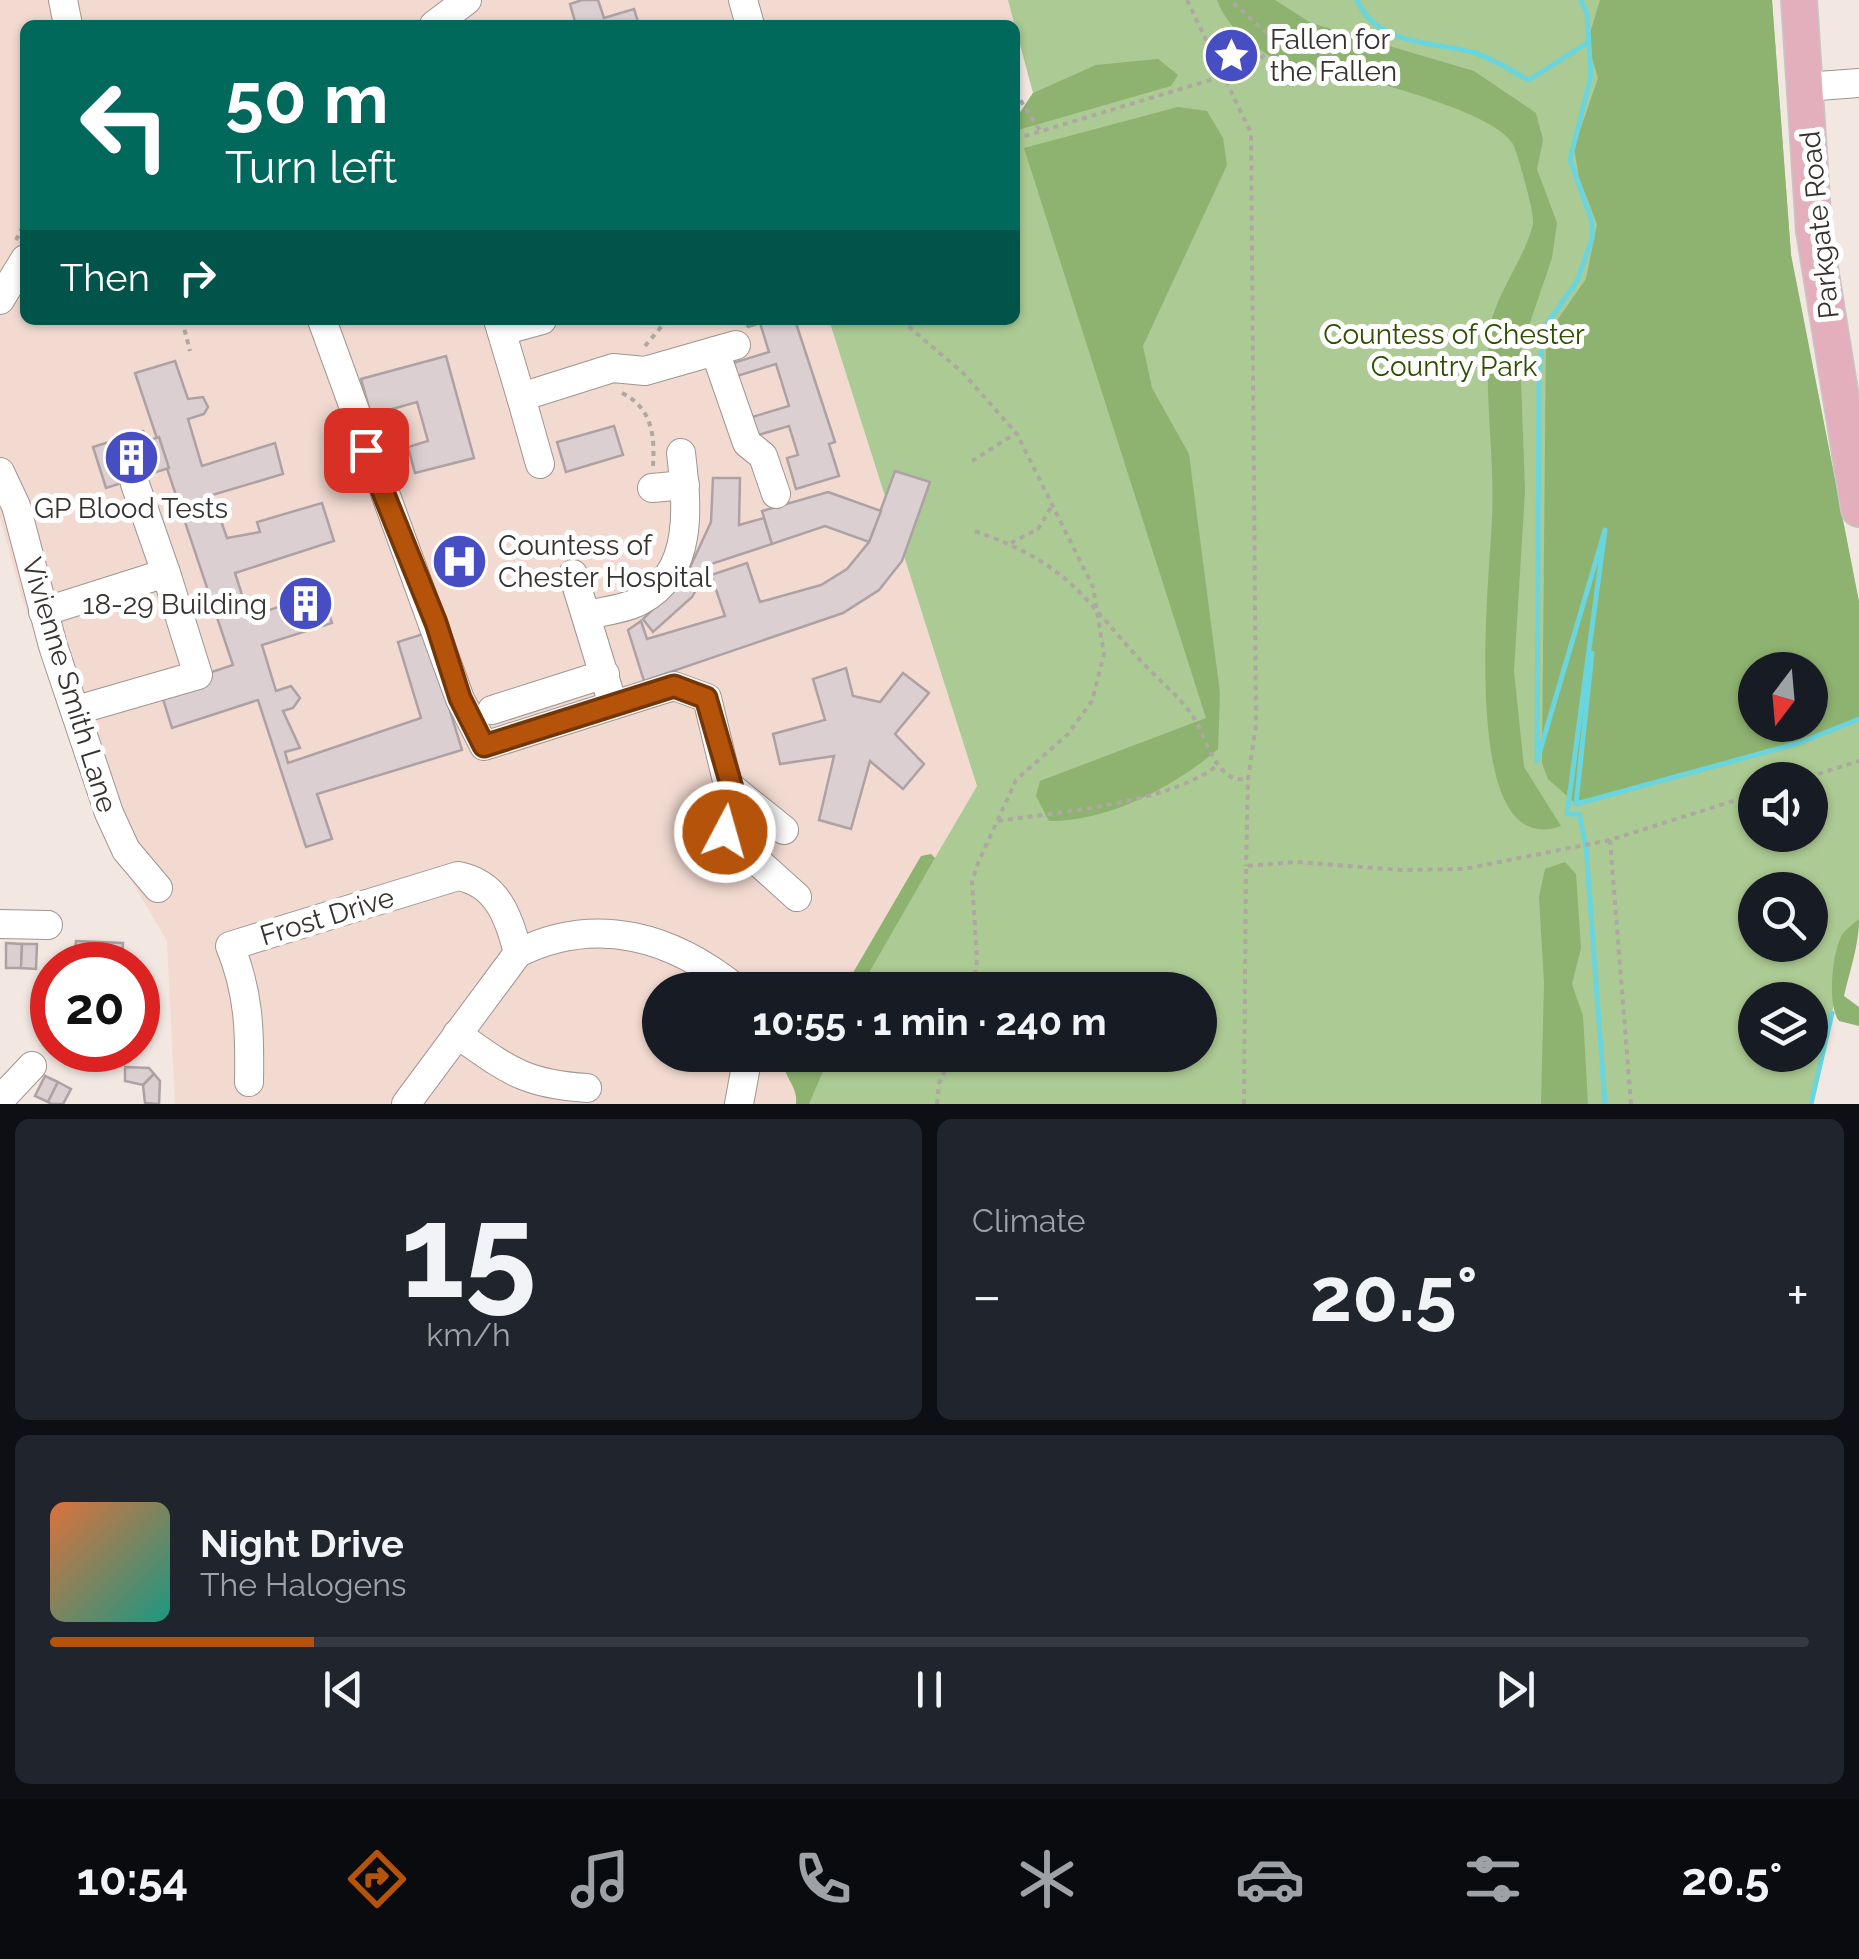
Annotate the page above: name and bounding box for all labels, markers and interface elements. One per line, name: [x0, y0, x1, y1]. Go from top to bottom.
place label: Fallen for the Fallen: [1270, 23, 1397, 88]
place icon: Fallen for the Fallen: [1201, 25, 1261, 85]
text: 50 m: [225, 57, 389, 139]
icon: left: [60, 60, 190, 190]
street label: Parkgate Road: [1793, 129, 1846, 321]
text: Turn left: [225, 141, 397, 194]
icon: right: [170, 250, 225, 305]
text: Then: [60, 255, 150, 300]
park label: Countess of Chester Country Park: [1323, 318, 1585, 383]
pin: [324, 408, 409, 493]
icon: arrive: [339, 423, 394, 478]
building icon: GP Blood Tests: [101, 427, 161, 487]
place label: GP Blood Tests: [34, 492, 228, 525]
place label: Countess of Chester Hospital: [498, 529, 712, 594]
hospital icon: Countess of Chester Hospital: [429, 531, 489, 591]
street label: Vivienne Smith Lane: [15, 554, 124, 817]
building icon: 18-29 Building: [276, 574, 336, 634]
place label: 18-29 Building: [82, 588, 267, 621]
north arrow: [1738, 652, 1828, 742]
map controls: [1738, 652, 1828, 1072]
button: sound: [1738, 762, 1828, 852]
position arrow: [673, 780, 777, 884]
button: search: [1738, 872, 1828, 962]
street label: Frost Drive: [256, 880, 398, 952]
speed limit sign: 20: [30, 942, 160, 1072]
button: layers: [1738, 982, 1828, 1072]
text: 10:55 · 1 min · 240 m: [752, 999, 1107, 1044]
text: 15: [400, 1175, 537, 1327]
text: Climate: [972, 1202, 1086, 1239]
text: 20.5°: [1310, 1250, 1478, 1339]
text: −: [972, 1263, 1002, 1328]
text: +: [1786, 1263, 1809, 1328]
text: km/h: [426, 1316, 511, 1353]
text: Night Drive: [200, 1521, 404, 1566]
text: The Halogens: [200, 1566, 406, 1603]
icon: previous: [316, 1662, 371, 1717]
icon: pause: [902, 1662, 957, 1717]
icon: next: [1488, 1662, 1543, 1717]
icon: directions: [342, 1844, 412, 1914]
icon: music: [565, 1844, 635, 1914]
icon: phone: [788, 1844, 858, 1914]
icon: climate: [1012, 1844, 1082, 1914]
icon: car: [1235, 1844, 1305, 1914]
icon: filters: [1458, 1844, 1528, 1914]
text: 10:54: [77, 1853, 188, 1906]
text: 20.5°: [1681, 1853, 1782, 1906]

